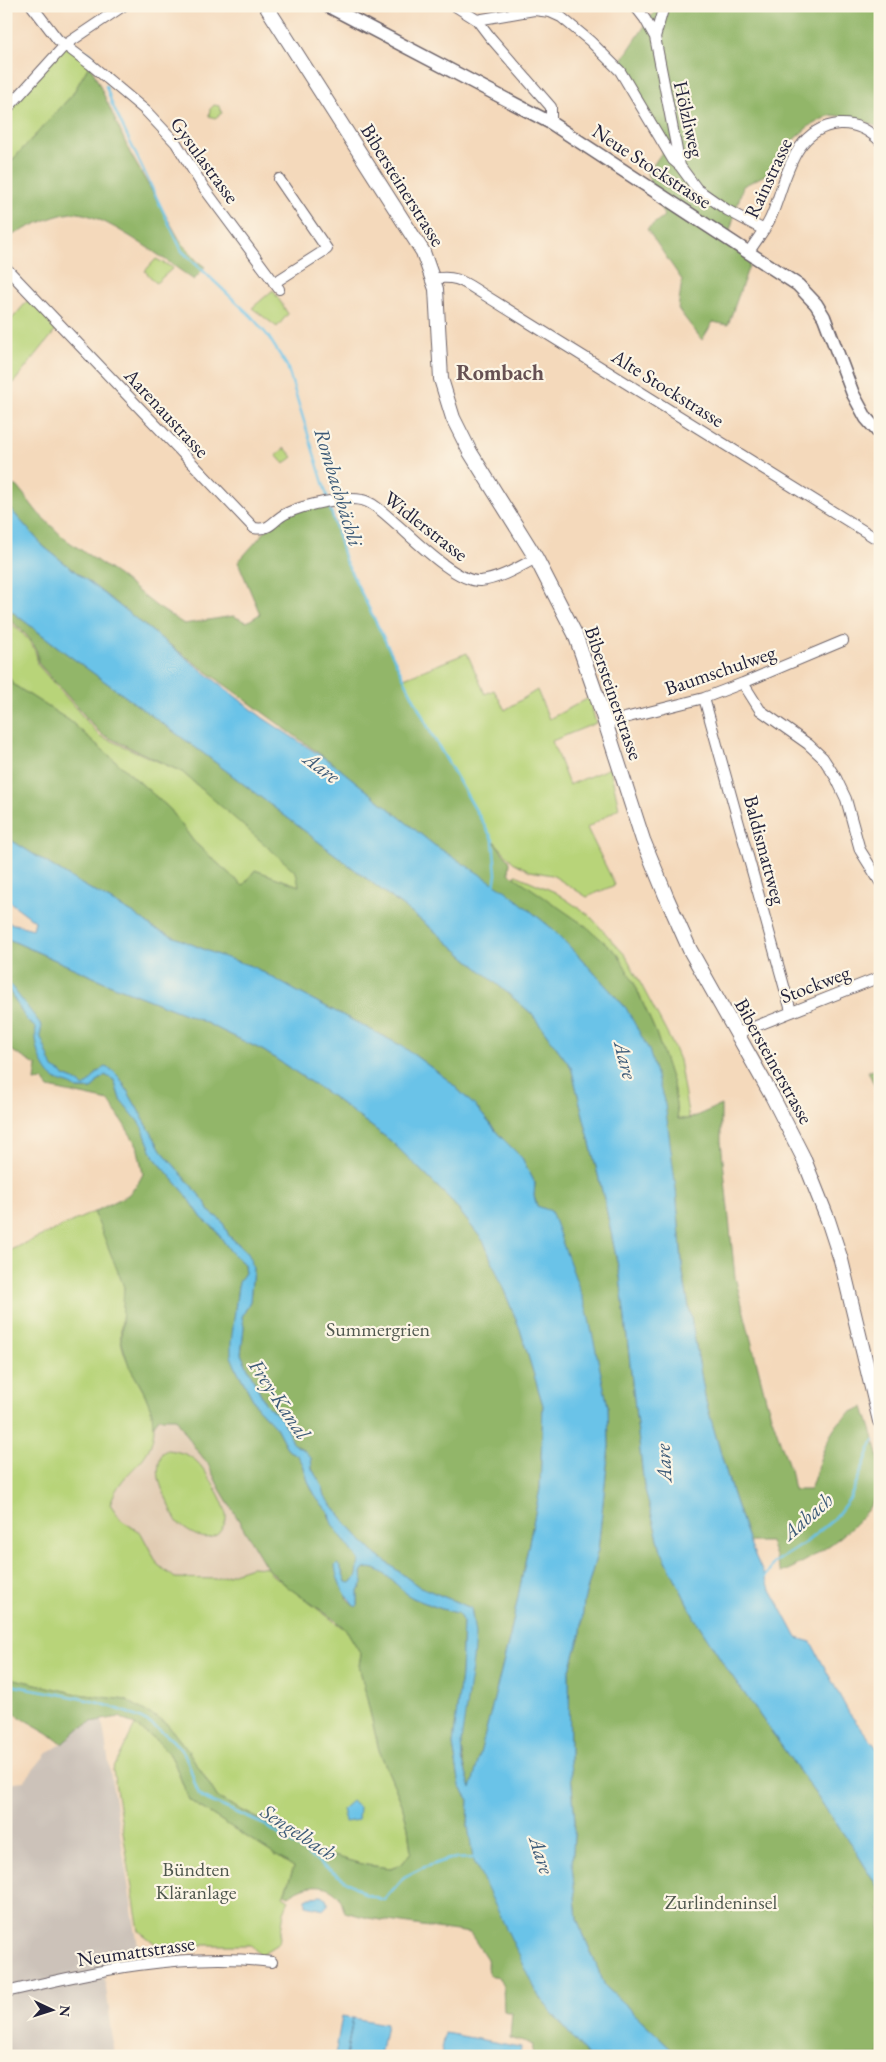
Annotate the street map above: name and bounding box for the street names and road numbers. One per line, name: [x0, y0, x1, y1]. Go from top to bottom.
street label: Hölzliweg: [668, 78, 710, 160]
street label: Gysulastrasse: [165, 111, 245, 209]
street label: Neue Stockstrasse: [587, 118, 717, 214]
street label: Bibersteinerstrasse: [355, 119, 451, 251]
street label: Rainstrasse: [738, 133, 798, 222]
street label: Alte Stockstrasse: [606, 343, 729, 433]
street label: Aarenaustrasse: [118, 362, 215, 464]
street label: Widlerstrasse: [378, 485, 474, 567]
street label: Bibersteinerstrasse: [579, 623, 649, 764]
street label: Baumschulweg: [661, 639, 779, 701]
street label: Baldismattweg: [738, 793, 792, 908]
street label: Stockweg: [776, 959, 854, 1009]
street label: Bibersteinerstrasse: [729, 993, 819, 1129]
street label: Neumattstrasse: [76, 1930, 197, 1972]

